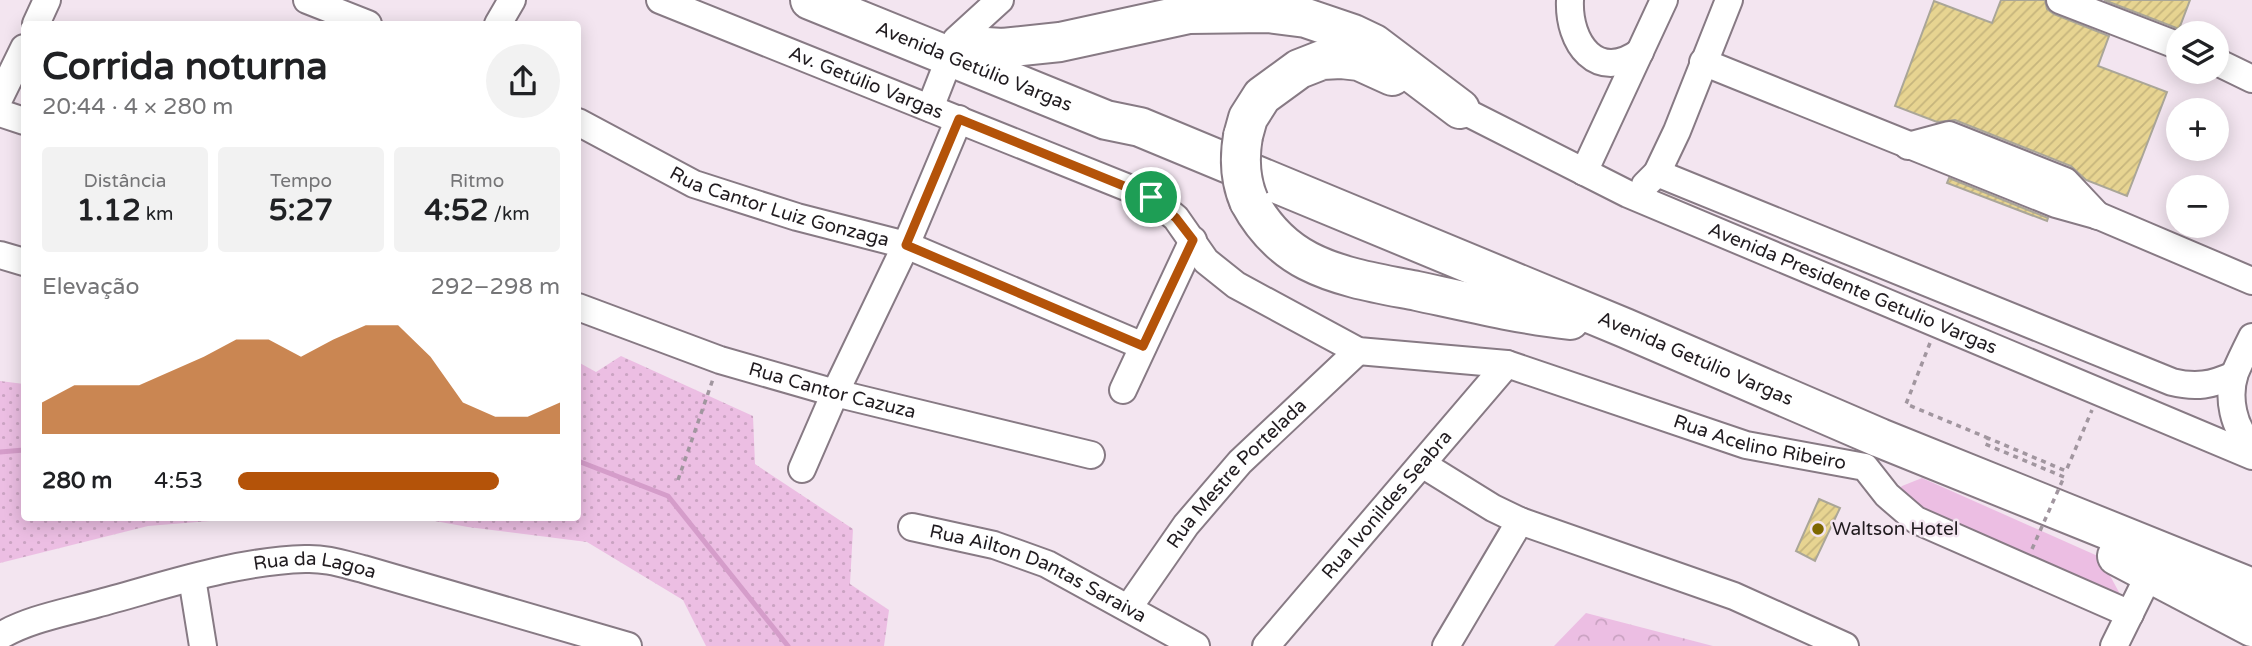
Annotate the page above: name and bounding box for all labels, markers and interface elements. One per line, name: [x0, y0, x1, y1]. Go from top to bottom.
street label: Avenida Getúlio Vargas: [873, 17, 1075, 116]
map controls: [2166, 21, 2229, 238]
button: layers: [2166, 21, 2229, 84]
street label: Av. Getúlio Vargas: [786, 42, 946, 123]
text: Corrida noturna: [42, 44, 328, 90]
button: share: [486, 44, 560, 118]
text: 20:44 · 4 × 280 m: [42, 93, 233, 121]
button: +: [2166, 98, 2229, 161]
street label: Rua Cantor Luiz Gonzaga: [666, 162, 892, 251]
pin: [1121, 167, 1181, 227]
text: Distância: [84, 170, 166, 192]
text: Tempo: [270, 170, 332, 192]
text: Ritmo: [450, 170, 504, 192]
button: −: [2166, 175, 2229, 238]
icon: arrive: [1132, 178, 1170, 216]
text: 1.12: [76, 192, 141, 229]
text: 5:27: [269, 192, 333, 229]
text: 4:52: [424, 192, 489, 229]
text: km: [141, 203, 174, 225]
text: /km: [489, 203, 530, 225]
street label: Avenida Presidente Getulio Vargas: [1705, 218, 2000, 359]
text: Elevação: [42, 273, 139, 301]
text: 292–298 m: [431, 273, 560, 301]
street label: Avenida Getúlio Vargas: [1595, 307, 1796, 410]
street label: Rua Cantor Cazuza: [746, 358, 918, 423]
street label: Rua Mestre Portelada: [1162, 394, 1311, 553]
street label: Rua Acelino Ribeiro: [1671, 410, 1848, 474]
street label: Rua Ivonildes Seabra: [1317, 426, 1456, 583]
text: 280 m: [42, 467, 112, 495]
text: 4:53: [154, 467, 203, 495]
place label: Waltson Hotel: [1832, 518, 1958, 540]
street label: Rua Ailton Dantas Saraiva: [928, 520, 1150, 627]
marker: Waltson Hotel: [1810, 521, 1826, 537]
street label: Rua da Lagoa: [252, 548, 379, 583]

